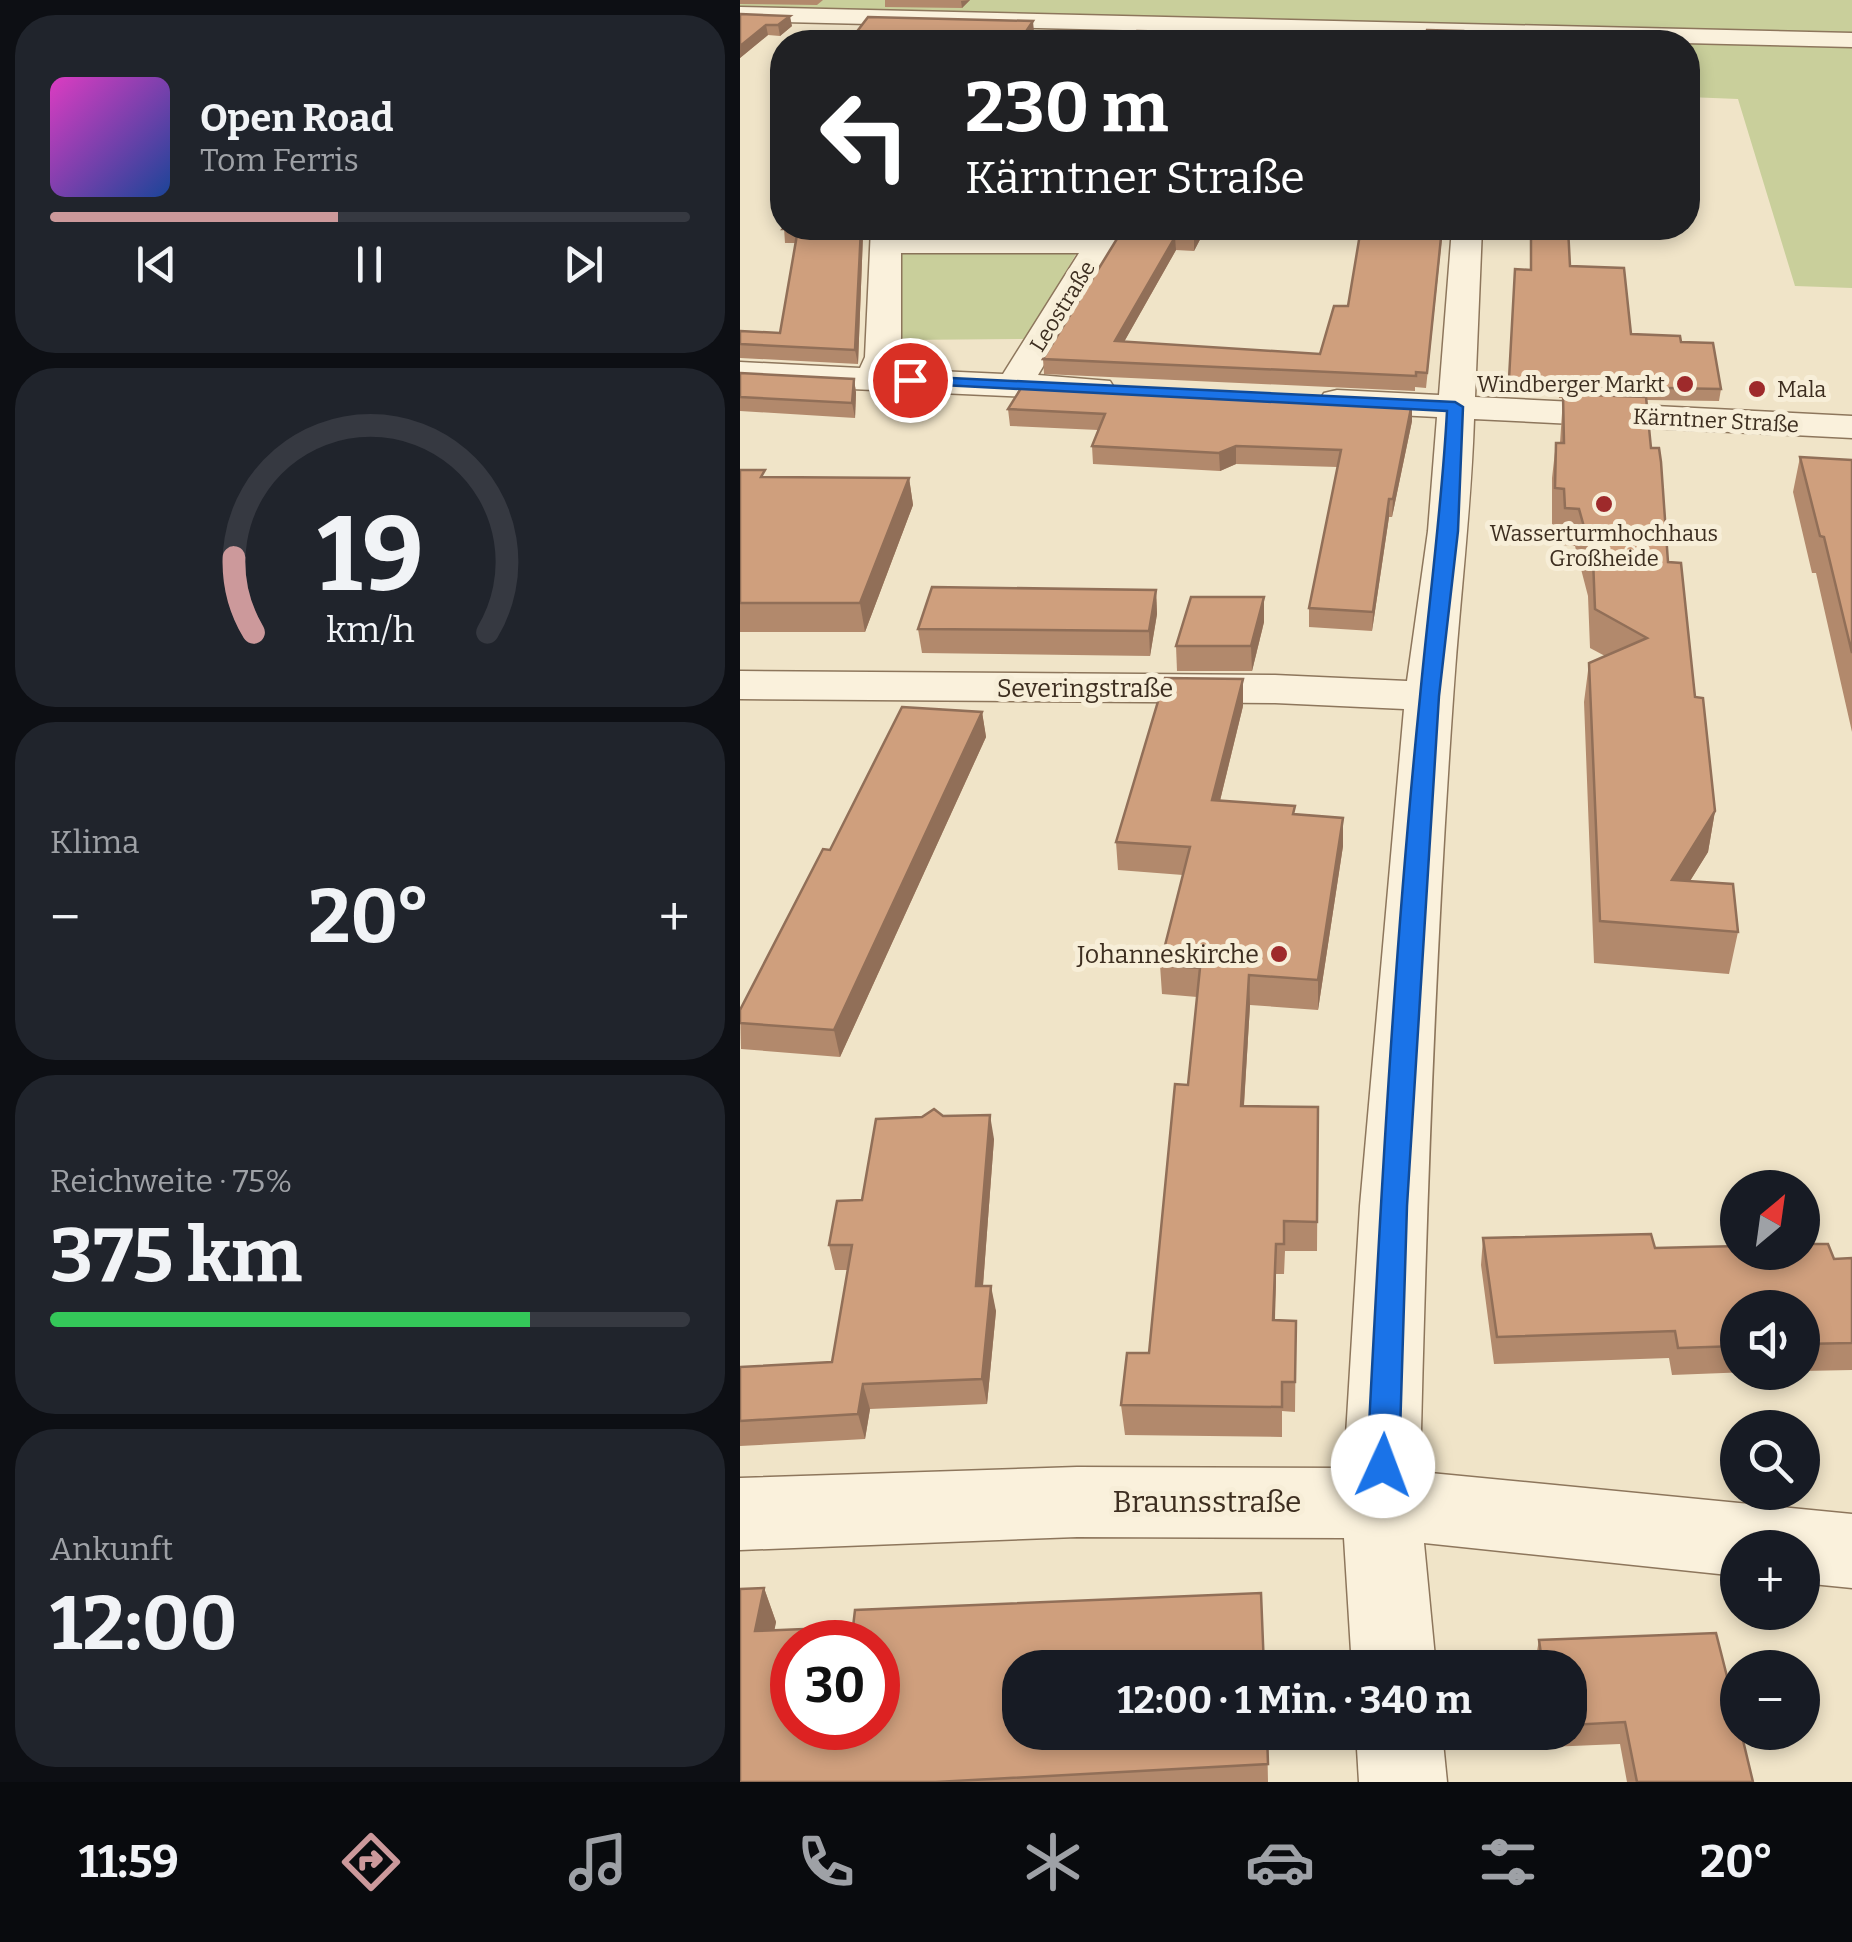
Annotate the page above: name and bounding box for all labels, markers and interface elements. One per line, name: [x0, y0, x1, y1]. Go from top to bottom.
text: 230 m: [965, 66, 1169, 150]
icon: left: [800, 70, 930, 200]
text: Open Road: [200, 95, 393, 141]
text: Tom Ferris: [200, 141, 359, 179]
text: Kärntner Straße: [965, 151, 1305, 205]
icon: previous: [129, 237, 184, 292]
icon: pause: [342, 237, 397, 292]
icon: next: [556, 237, 611, 292]
street label: Leostraße: [1024, 256, 1101, 357]
pin: [868, 338, 953, 423]
icon: arrive: [883, 353, 938, 408]
place label: Windberger Markt: [1477, 371, 1665, 398]
marker: Windberger Markt: [1674, 373, 1696, 395]
place label: Mala: [1777, 376, 1826, 403]
marker: Mala: [1746, 378, 1768, 400]
street label: Kärntner Straße: [1632, 403, 1800, 438]
text: 19: [317, 493, 423, 618]
marker: Wasserturmhochhaus Großheide: [1593, 493, 1615, 515]
place label: Wasserturmhochhaus Großheide: [1490, 520, 1718, 572]
text: km/h: [326, 609, 414, 651]
street label: Severingstraße: [997, 674, 1173, 704]
text: Klima: [50, 823, 139, 861]
text: 20°: [308, 872, 431, 962]
text: −: [50, 885, 80, 951]
text: +: [659, 885, 690, 951]
place label: Johanneskirche: [1076, 940, 1259, 970]
marker: Johanneskirche: [1268, 943, 1290, 965]
text: Reichweite · 75%: [50, 1162, 292, 1200]
north arrow: [1720, 1170, 1820, 1270]
map controls: [1720, 1170, 1820, 1750]
text: 375 km: [50, 1211, 302, 1301]
button: sound: [1720, 1290, 1820, 1390]
button: search: [1720, 1410, 1820, 1510]
position arrow: [1331, 1414, 1435, 1518]
street label: Braunsstraße: [1113, 1484, 1301, 1520]
text: Ankunft: [50, 1530, 173, 1568]
button: +: [1720, 1530, 1820, 1630]
text: 12:00: [50, 1579, 237, 1669]
speed limit sign: 30: [770, 1620, 900, 1750]
button: −: [1720, 1650, 1820, 1750]
text: 12:00 · 1 Min. · 340 m: [1117, 1677, 1472, 1723]
icon: directions: [336, 1827, 406, 1897]
icon: music: [563, 1827, 633, 1897]
icon: phone: [791, 1827, 861, 1897]
icon: climate: [1018, 1827, 1088, 1897]
icon: car: [1245, 1827, 1315, 1897]
icon: filters: [1473, 1827, 1543, 1897]
text: 11:59: [79, 1835, 179, 1889]
text: 20°: [1700, 1835, 1773, 1889]

